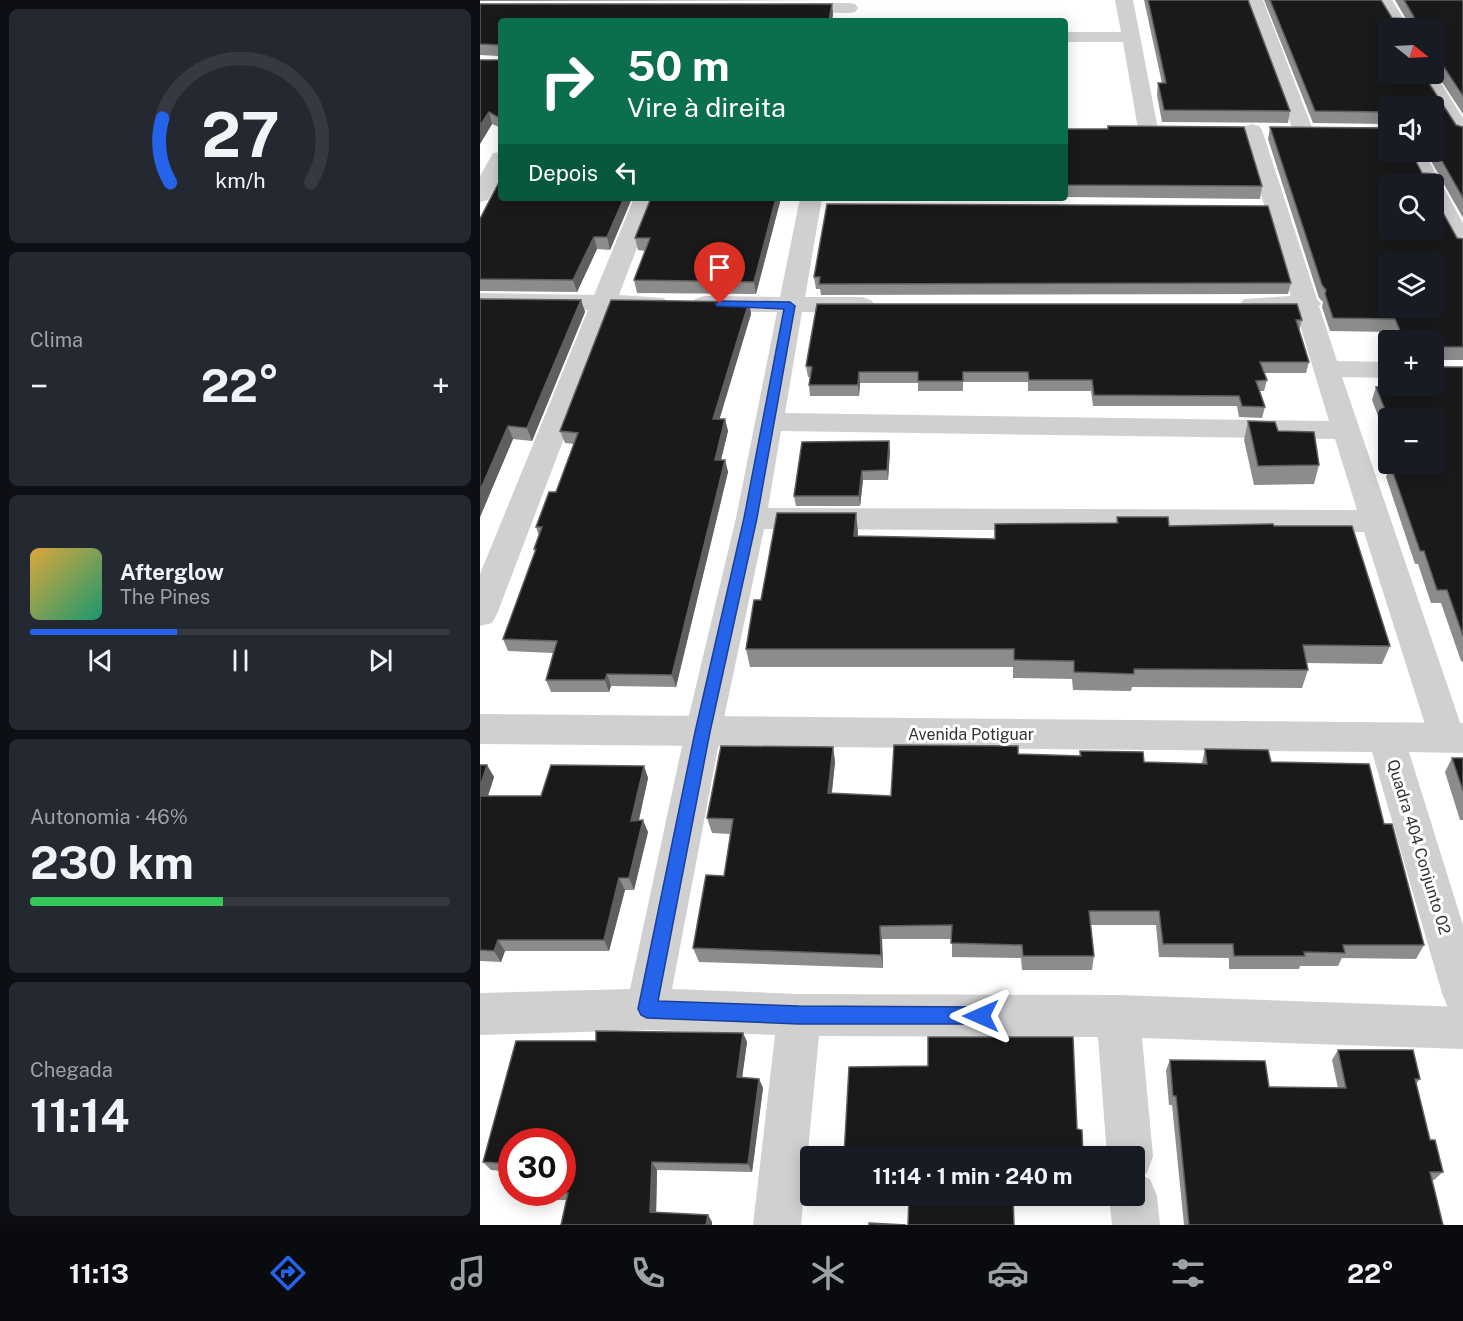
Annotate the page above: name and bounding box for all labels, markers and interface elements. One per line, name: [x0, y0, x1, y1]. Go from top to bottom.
north arrow: [1378, 18, 1444, 84]
map controls: [1378, 18, 1444, 474]
text: 50 m: [627, 41, 730, 90]
icon: right: [528, 42, 606, 120]
text: Vire à direita: [627, 91, 786, 123]
button: sound: [1378, 96, 1444, 162]
text: 27: [201, 98, 279, 171]
icon: left: [610, 156, 643, 189]
text: Depois: [528, 160, 598, 186]
text: km/h: [215, 168, 265, 193]
button: search: [1378, 174, 1444, 240]
pin: [694, 242, 745, 304]
icon: arrive: [703, 251, 736, 284]
button: layers: [1378, 252, 1444, 318]
text: Clima: [30, 328, 83, 352]
button: +: [1378, 330, 1444, 396]
text: 22°: [201, 359, 279, 412]
text: −: [30, 367, 48, 405]
text: +: [432, 367, 450, 405]
button: −: [1378, 408, 1444, 474]
text: Afterglow: [120, 559, 224, 585]
text: The Pines: [120, 585, 210, 609]
icon: previous: [84, 644, 117, 677]
icon: pause: [224, 644, 257, 677]
icon: next: [364, 644, 397, 677]
street label: Avenida Potiguar: [908, 725, 1034, 744]
street label: Quadra 404 Conjunto 02: [1383, 757, 1455, 937]
text: Autonomia · 46%: [30, 805, 188, 829]
text: 230 km: [30, 836, 194, 889]
position arrow: [949, 984, 1013, 1048]
text: Chegada: [30, 1058, 113, 1082]
text: 11:14: [30, 1089, 129, 1142]
speed limit sign: 30: [498, 1128, 576, 1206]
text: 11:14 · 1 min · 240 m: [872, 1163, 1073, 1189]
icon: directions: [267, 1252, 309, 1294]
icon: music: [447, 1252, 489, 1294]
icon: phone: [627, 1252, 669, 1294]
icon: climate: [807, 1252, 849, 1294]
icon: car: [987, 1252, 1029, 1294]
icon: filters: [1167, 1252, 1209, 1294]
text: 11:13: [69, 1257, 129, 1289]
text: 22°: [1347, 1257, 1394, 1289]

